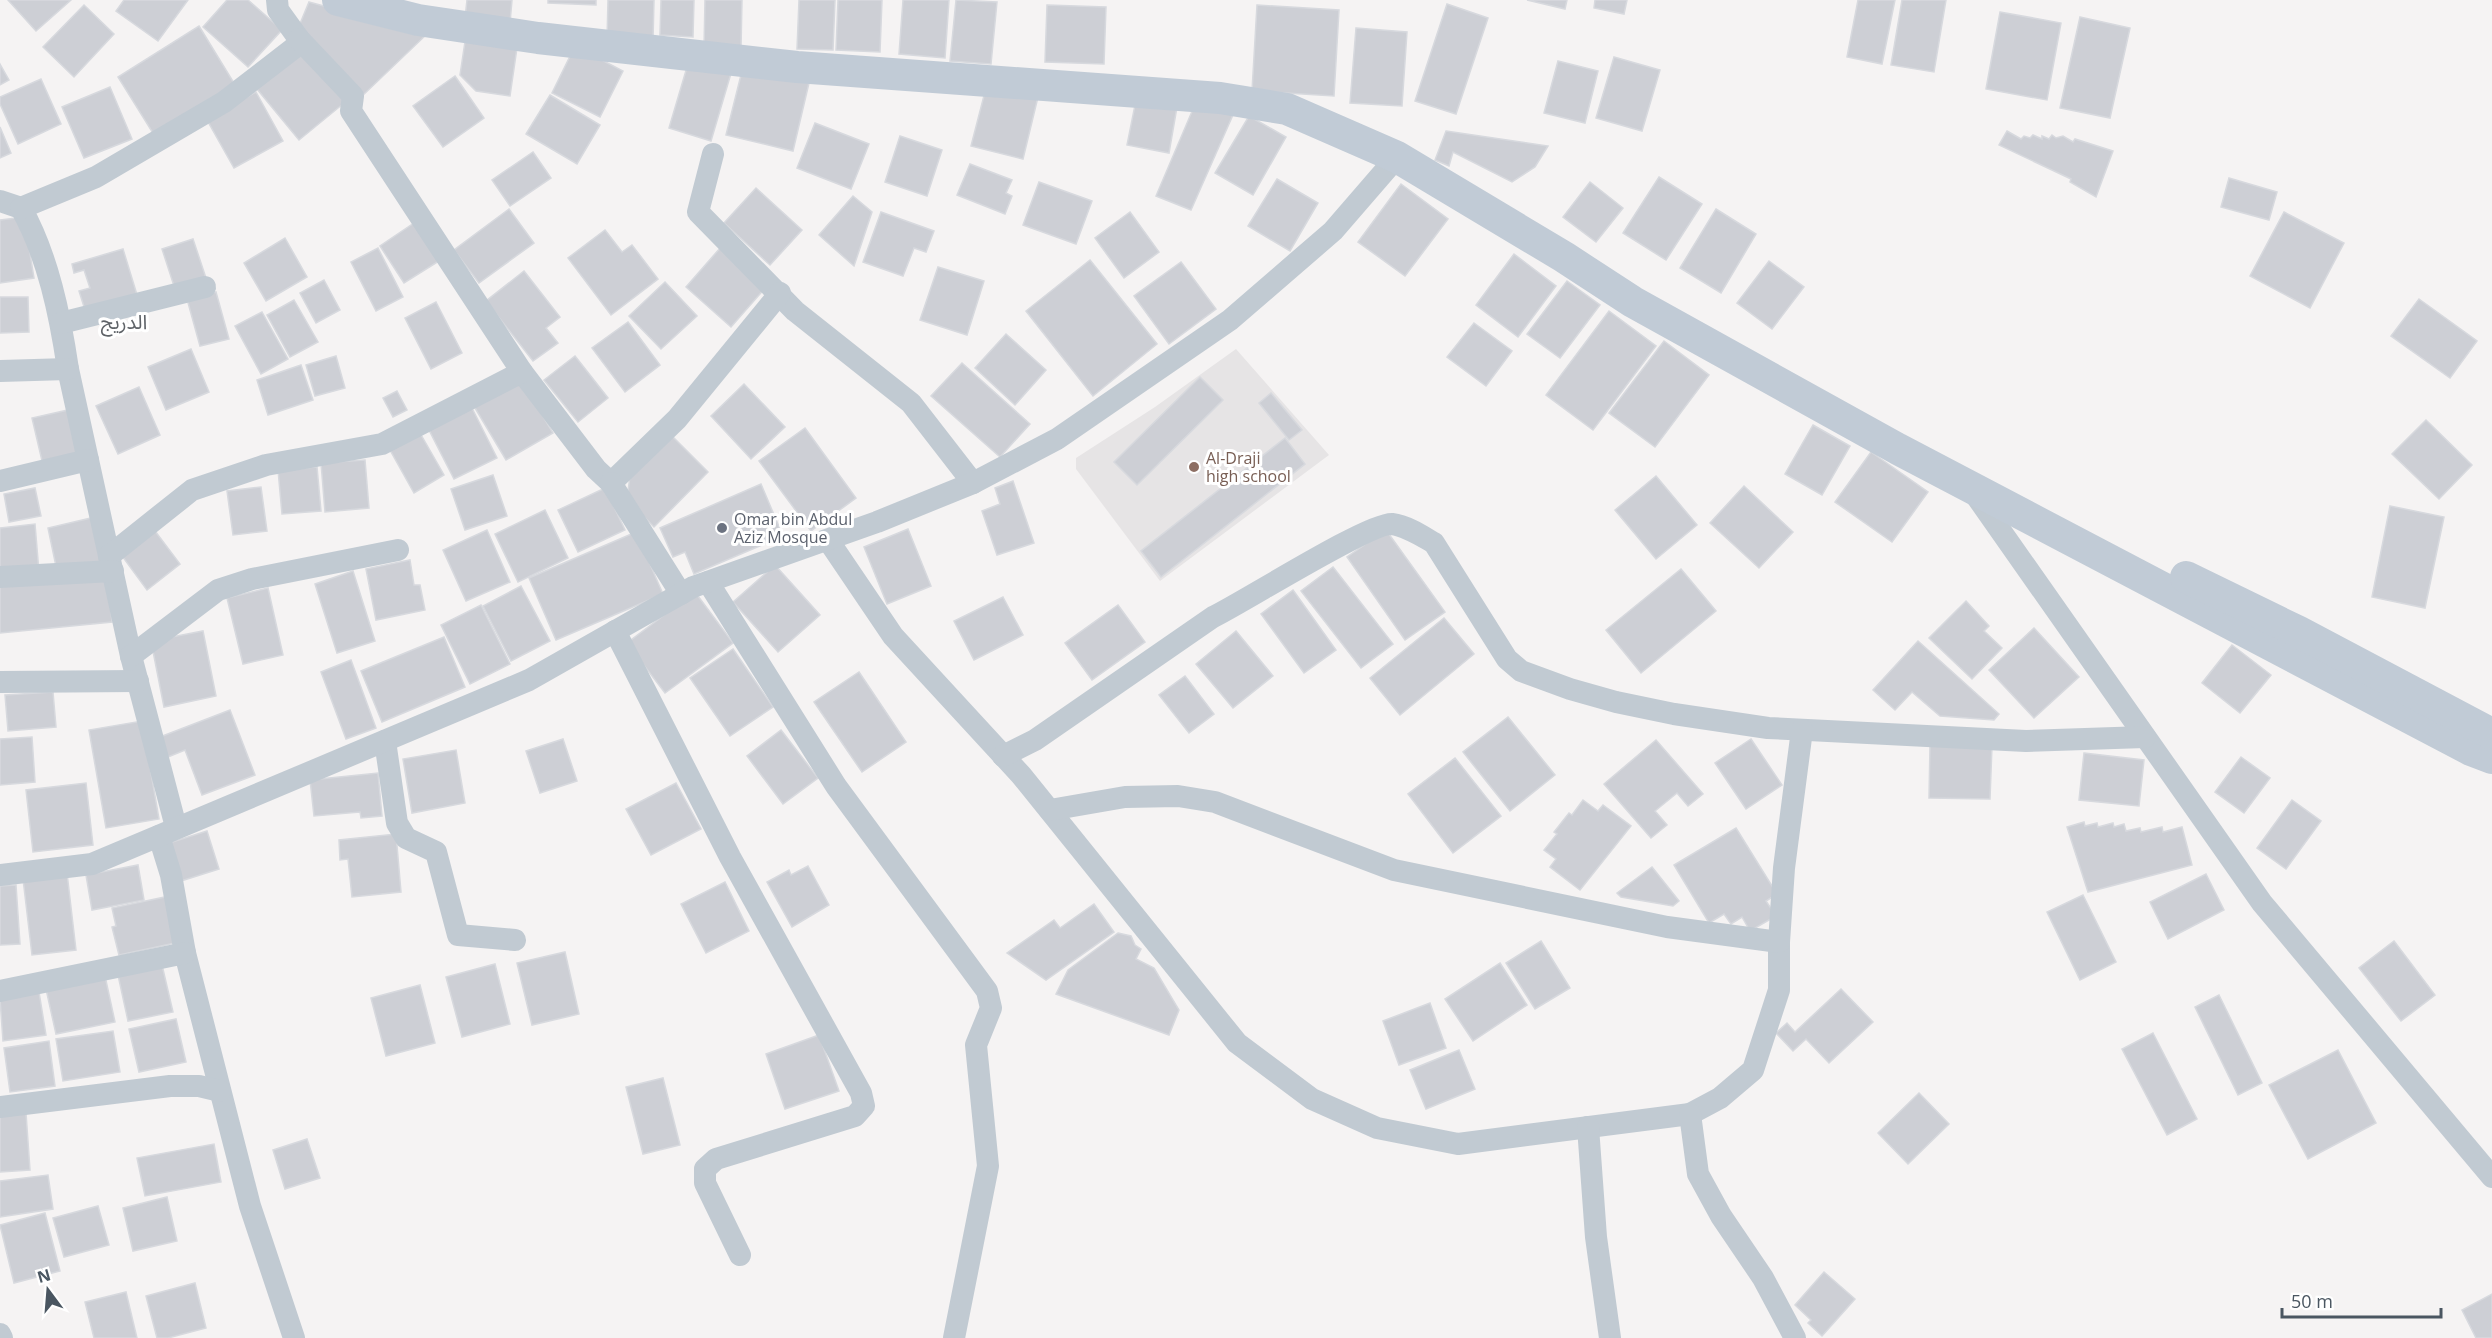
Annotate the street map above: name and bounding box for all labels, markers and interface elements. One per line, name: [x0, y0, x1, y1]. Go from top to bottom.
district label: الدريج: [101, 308, 147, 337]
place label: Al-Draji high school: [1206, 447, 1291, 487]
marker: Al-Draji high school: [1187, 460, 1201, 474]
place label: Omar bin Abdul Aziz Mosque: [734, 508, 852, 548]
marker: Omar bin Abdul Aziz Mosque: [715, 521, 729, 535]
north arrow: [18, 1260, 78, 1320]
text: N: [35, 1263, 53, 1288]
scale bar: [2282, 1281, 2441, 1319]
text: 50 m: [2291, 1289, 2333, 1313]

